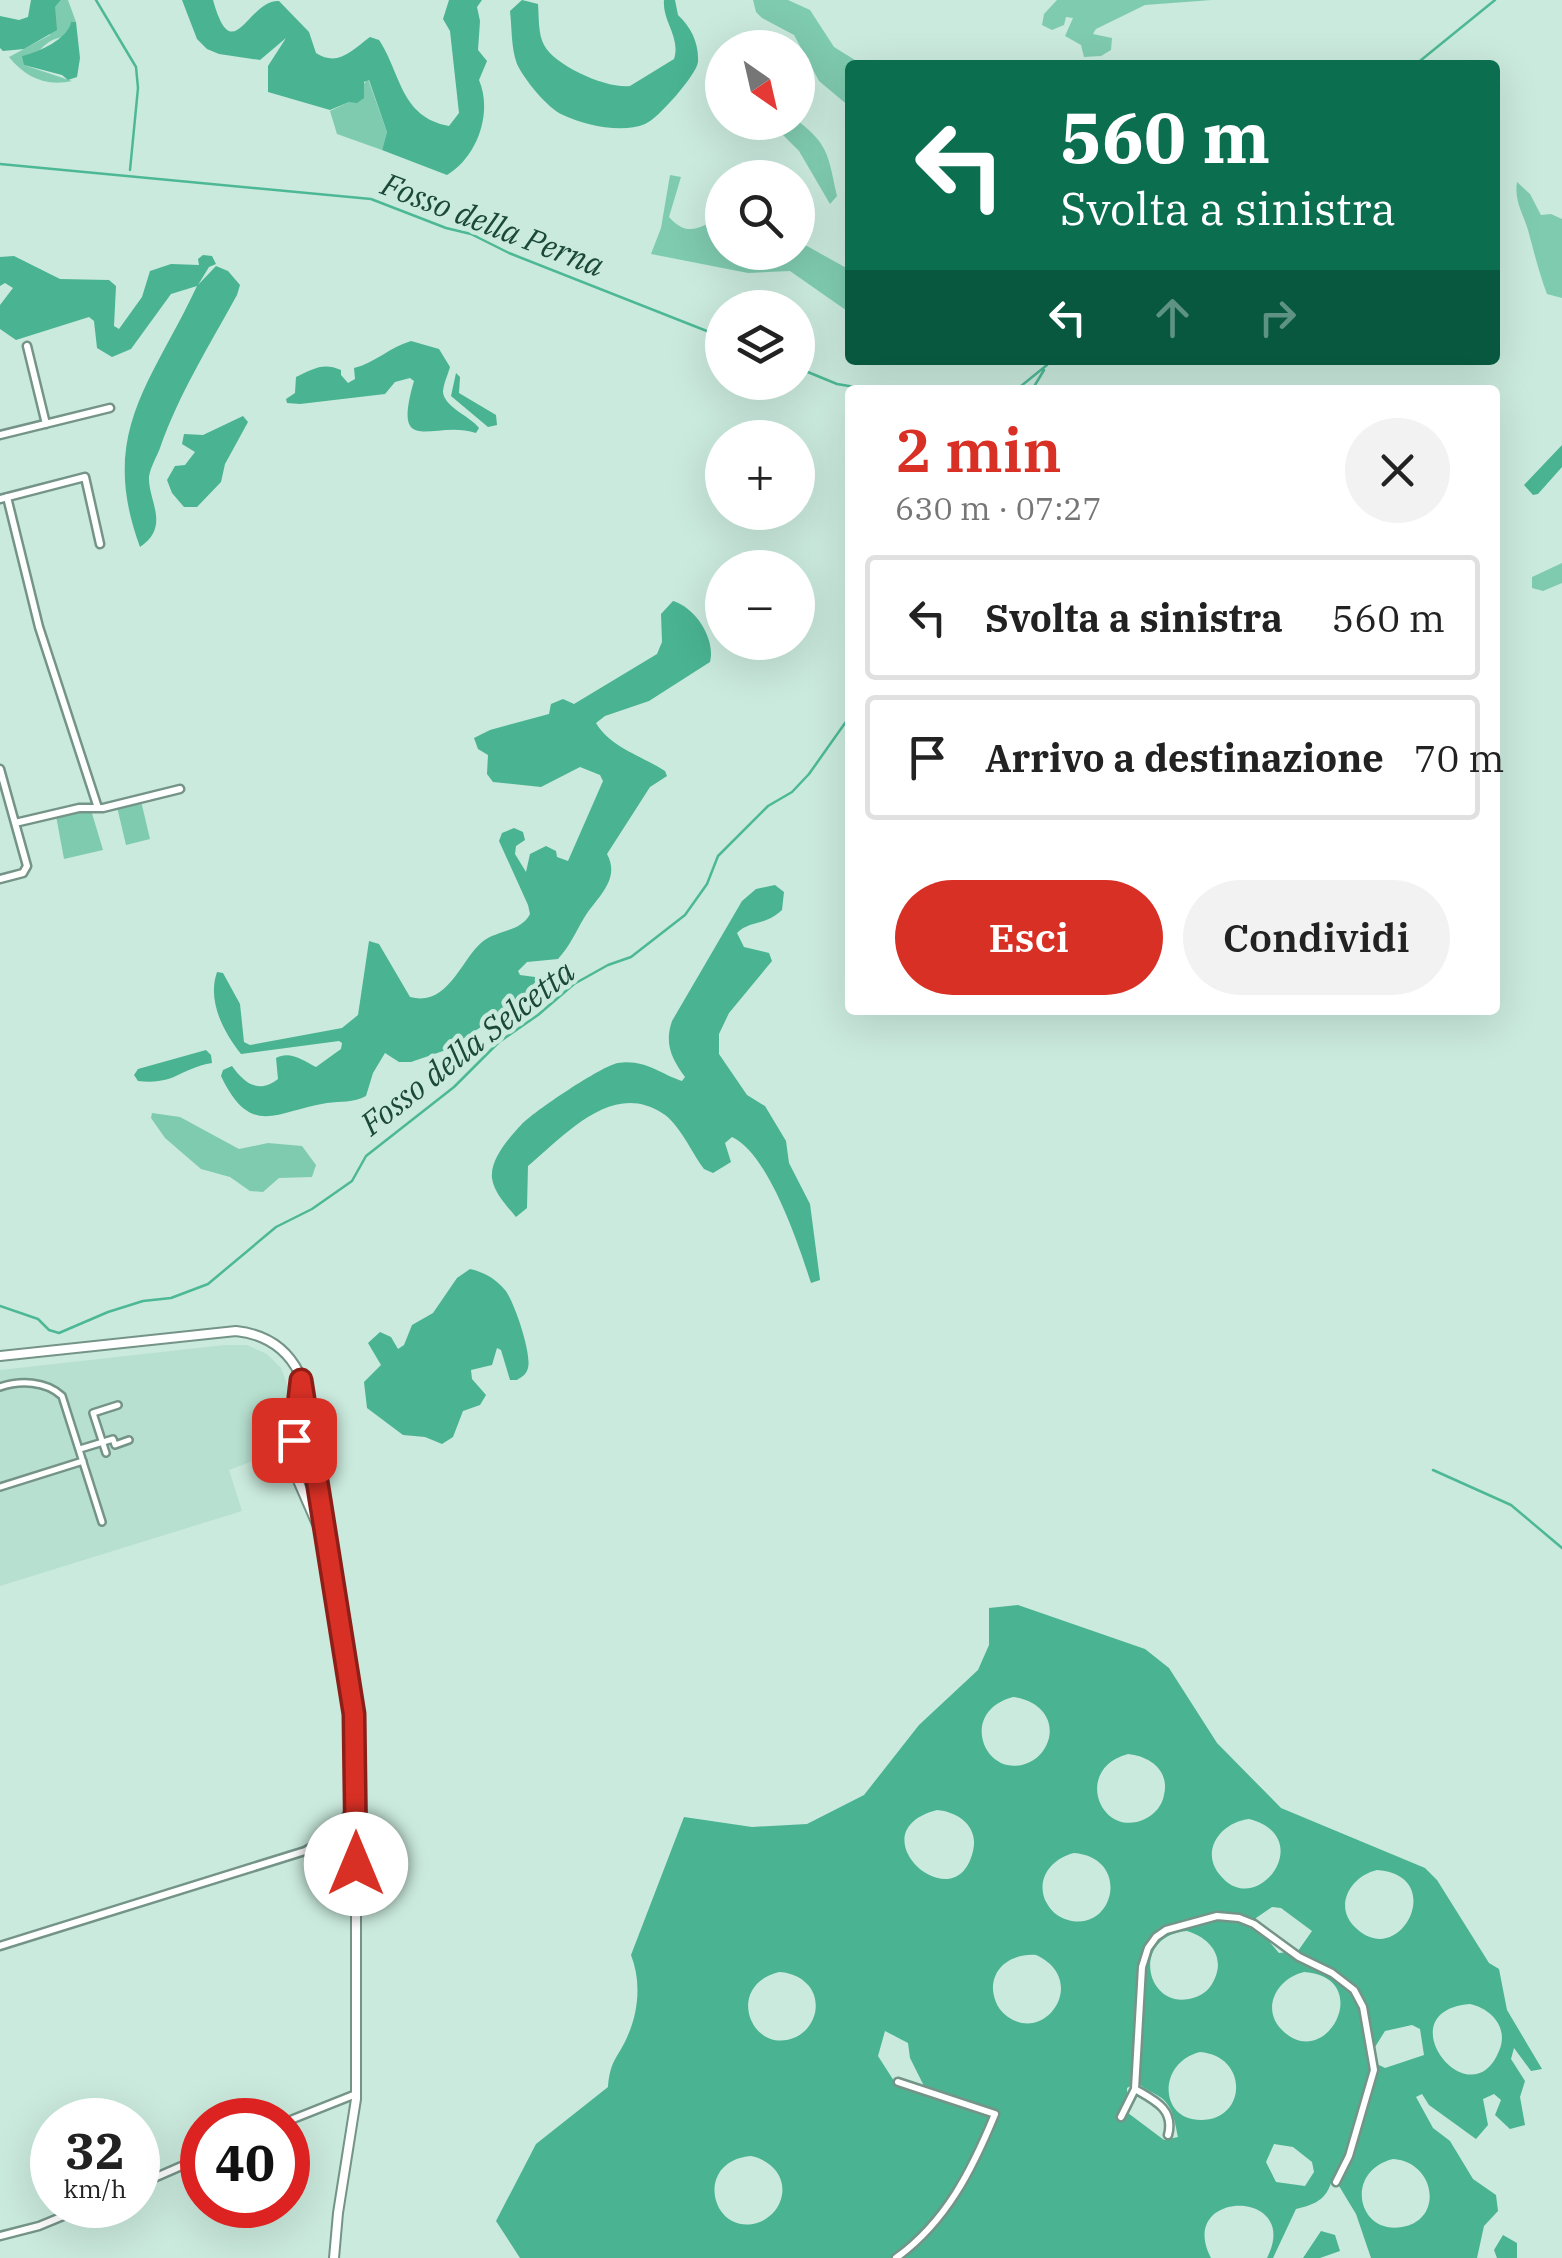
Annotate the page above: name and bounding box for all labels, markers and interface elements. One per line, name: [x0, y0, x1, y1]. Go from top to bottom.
north arrow: [705, 30, 815, 140]
map controls: [705, 30, 815, 660]
text: 560 m: [1060, 91, 1270, 182]
icon: left: [895, 100, 1025, 230]
button: search: [705, 160, 815, 270]
water label: Fosso della Perna: [375, 162, 611, 286]
text: Svolta a sinistra: [1060, 179, 1396, 237]
button: layers: [705, 290, 815, 400]
icon: left: [1040, 290, 1095, 345]
icon: ahead: [1145, 290, 1200, 345]
icon: right: [1250, 290, 1305, 345]
text: 2 min: [895, 410, 1062, 489]
button: close: [1345, 418, 1450, 523]
button: +: [705, 420, 815, 530]
text: 630 m · 07:27: [895, 487, 1102, 529]
button: −: [705, 550, 815, 660]
icon: left: [900, 590, 955, 645]
text: Svolta a sinistra: [985, 593, 1283, 642]
text: 560 m: [1332, 593, 1445, 642]
icon: arrive: [900, 730, 955, 785]
text: Arrivo a destinazione: [985, 733, 1384, 782]
text: 70 m: [1414, 733, 1504, 782]
button: Esci: [895, 880, 1163, 995]
button: Condividi: [1183, 880, 1450, 995]
water label: Fosso della Selcetta: [350, 950, 583, 1145]
pin: [252, 1398, 337, 1483]
icon: arrive: [267, 1413, 322, 1468]
position arrow: [304, 1812, 408, 1916]
speed limit sign: 40: [180, 2098, 310, 2228]
text: 32: [65, 2118, 125, 2183]
text: km/h: [63, 2172, 127, 2205]

